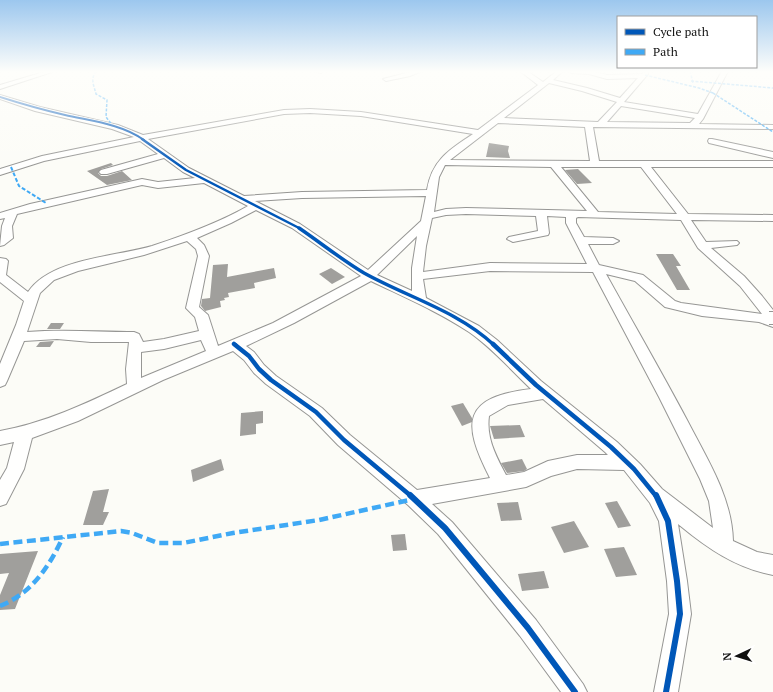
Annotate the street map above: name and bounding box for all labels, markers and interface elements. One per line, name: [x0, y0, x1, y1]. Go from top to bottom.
legend: [617, 16, 757, 68]
text: Cycle path: [653, 24, 709, 39]
text: Path: [653, 44, 678, 59]
north arrow: [717, 636, 757, 676]
text: N: [720, 651, 734, 661]

